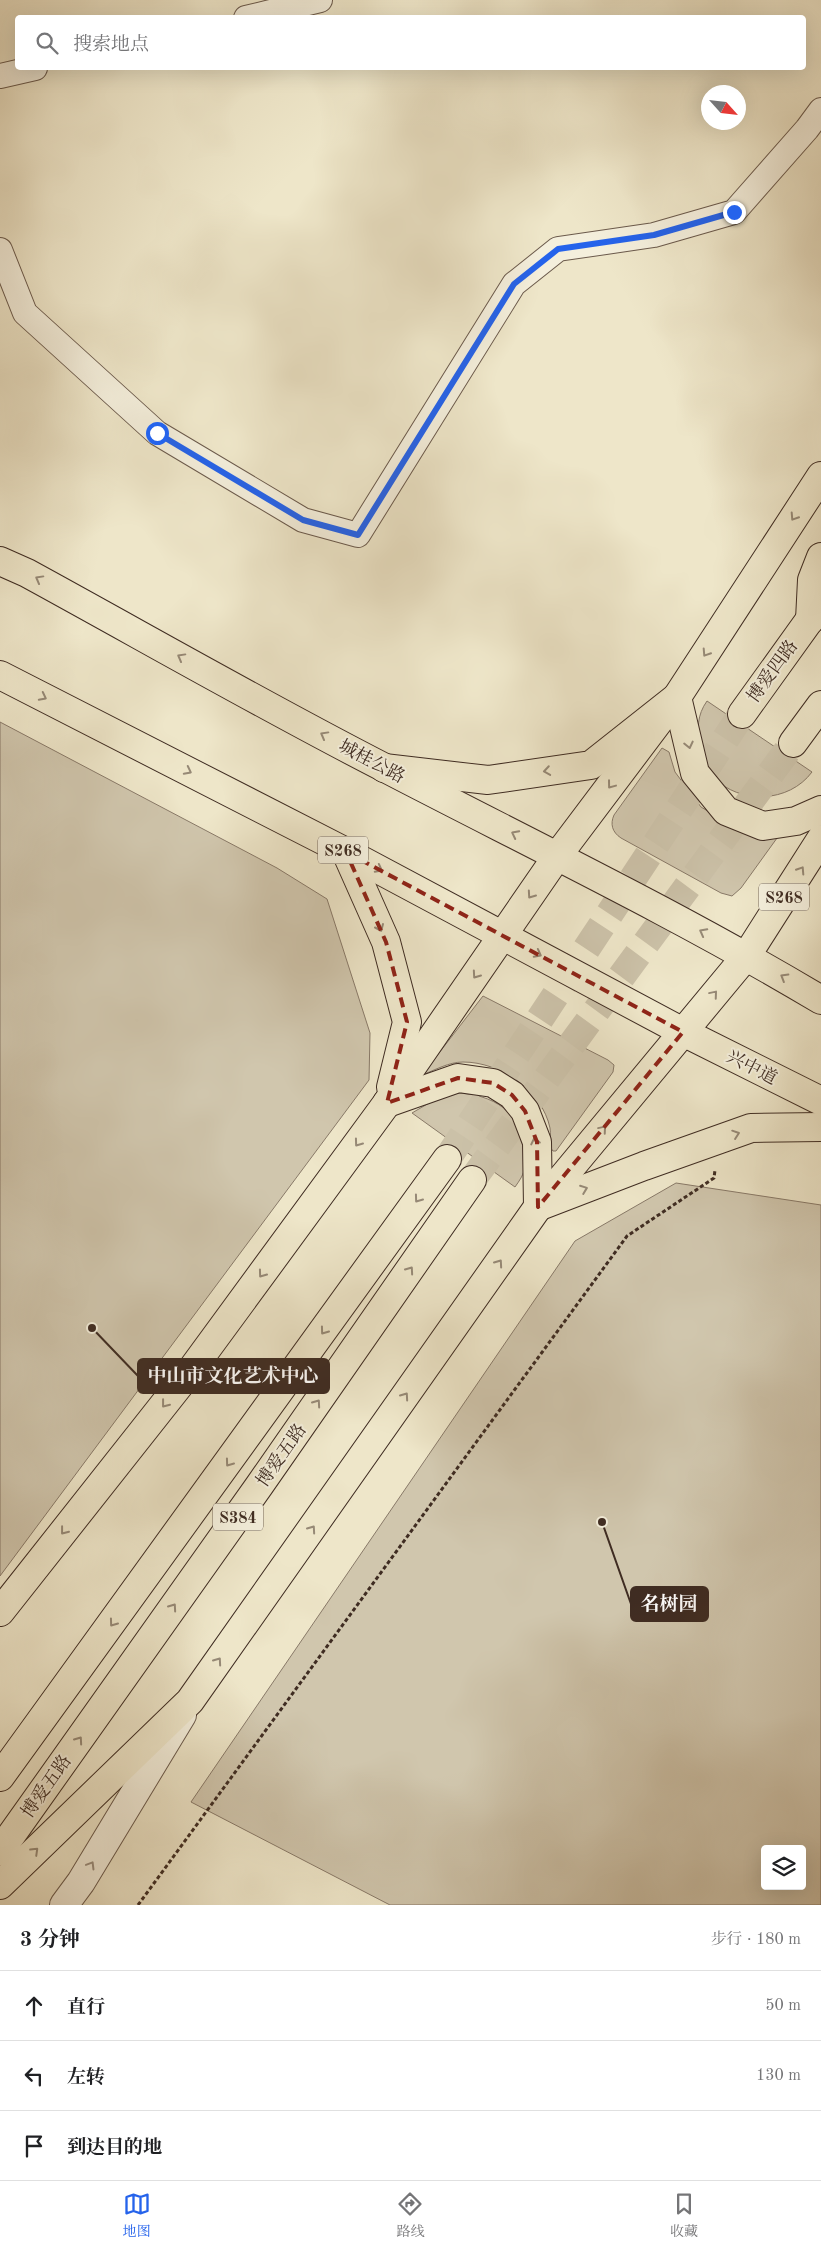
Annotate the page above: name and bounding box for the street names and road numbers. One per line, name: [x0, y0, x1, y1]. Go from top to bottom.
street label: 博爱四路: [743, 636, 801, 706]
street label: 城桂公路: [336, 735, 408, 787]
road number: S268: [318, 836, 368, 864]
road number: S268: [759, 884, 809, 910]
street label: 兴中道: [723, 1046, 781, 1088]
street label: 博爱五路: [252, 1420, 310, 1490]
road number: S384: [213, 1504, 263, 1530]
street label: 博爱五路: [17, 1751, 75, 1821]

